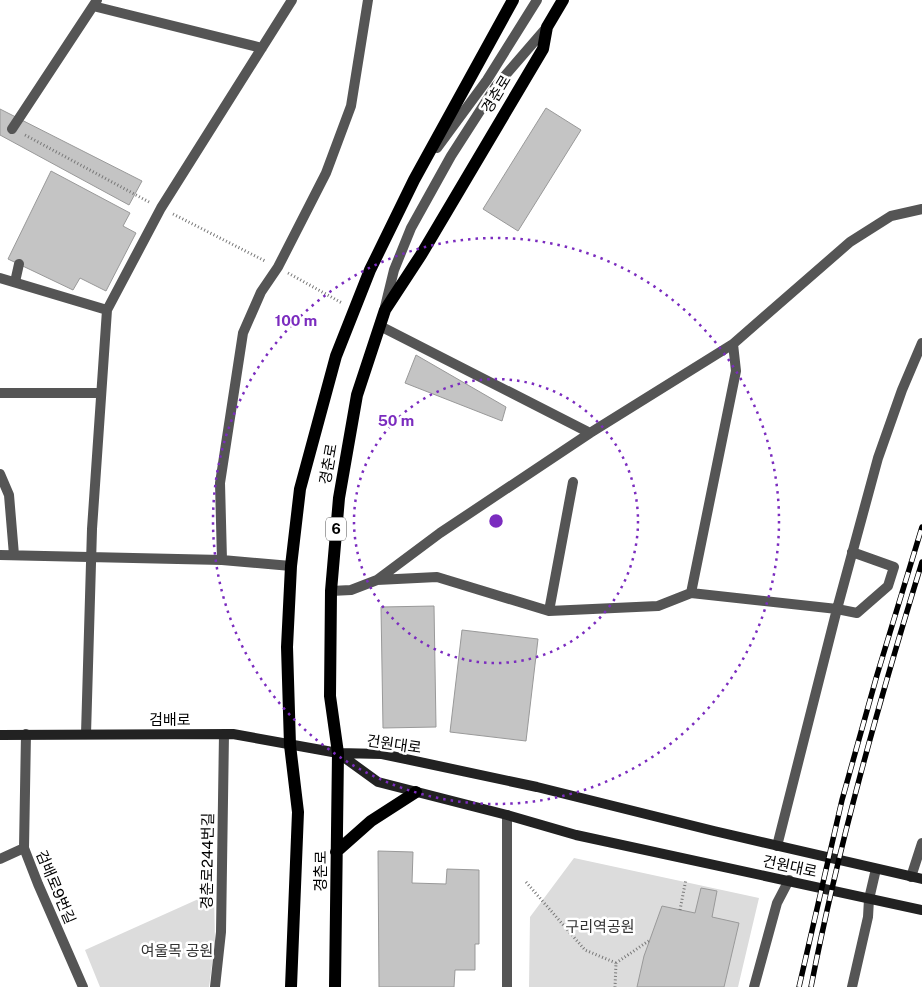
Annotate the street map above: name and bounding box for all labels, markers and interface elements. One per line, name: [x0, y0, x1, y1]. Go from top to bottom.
street label: 경춘로: [478, 72, 514, 116]
text: 100 m: [275, 312, 317, 329]
text: 50 m: [378, 412, 414, 429]
street label: 경춘로: [316, 442, 340, 486]
centre of rings: [487, 512, 505, 530]
road number: 6: [326, 518, 346, 540]
street label: 검배로: [149, 711, 191, 728]
street label: 건원대로: [365, 732, 423, 756]
street label: 경춘로244번길: [198, 812, 216, 910]
street label: 검배로9번길: [33, 848, 79, 926]
street label: 경춘로: [312, 850, 329, 892]
street label: 건원대로: [761, 852, 819, 880]
park label: 구리역공원: [565, 918, 635, 935]
park label: 여울목 공원: [141, 942, 213, 959]

